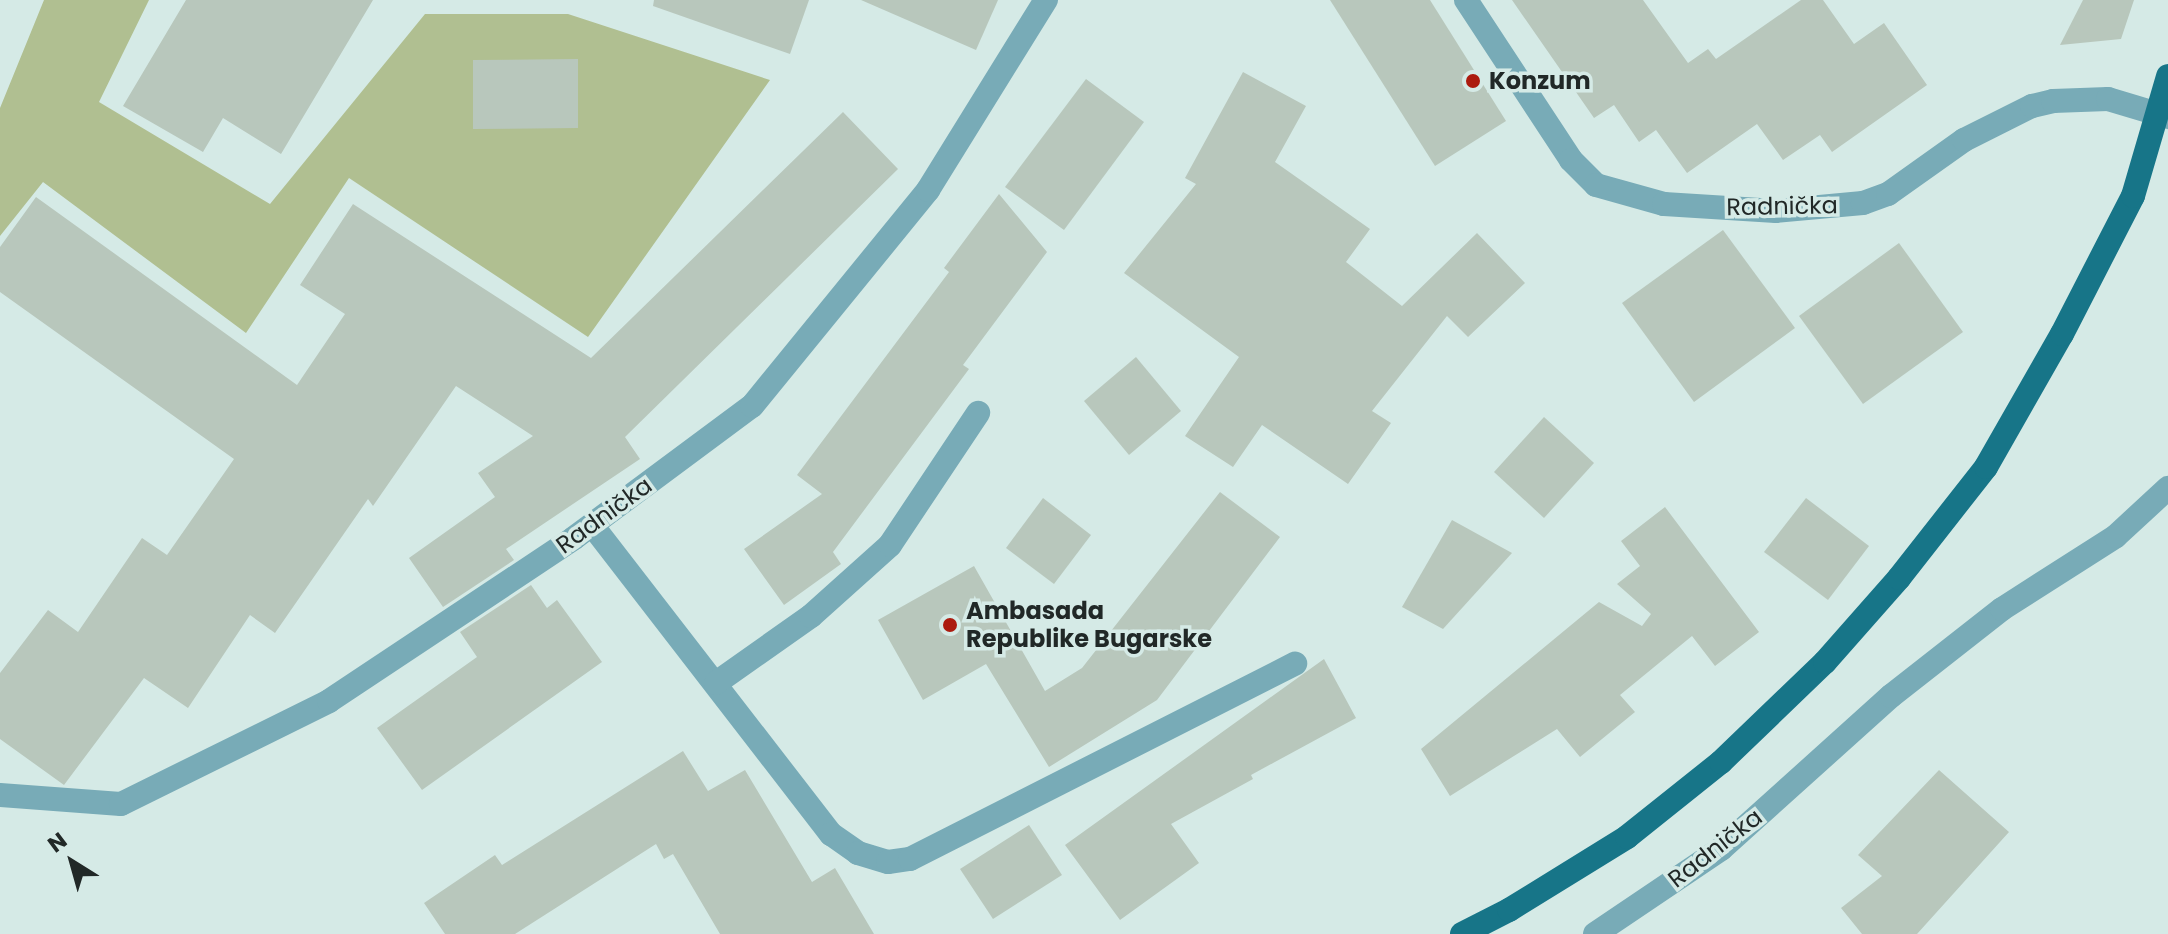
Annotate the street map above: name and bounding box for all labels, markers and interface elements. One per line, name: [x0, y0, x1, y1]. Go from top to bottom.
place label: Konzum: [1489, 67, 1591, 95]
marker: Konzum: [1464, 72, 1482, 90]
street label: Radnička: [1726, 191, 1838, 221]
street label: Radnička: [550, 471, 658, 559]
place label: Ambasada Republike Bugarske: [966, 597, 1212, 653]
marker: Ambasada Republike Bugarske: [941, 616, 959, 634]
street label: Radnička: [1662, 802, 1768, 894]
north arrow: [32, 822, 112, 902]
text: N: [41, 825, 73, 860]

